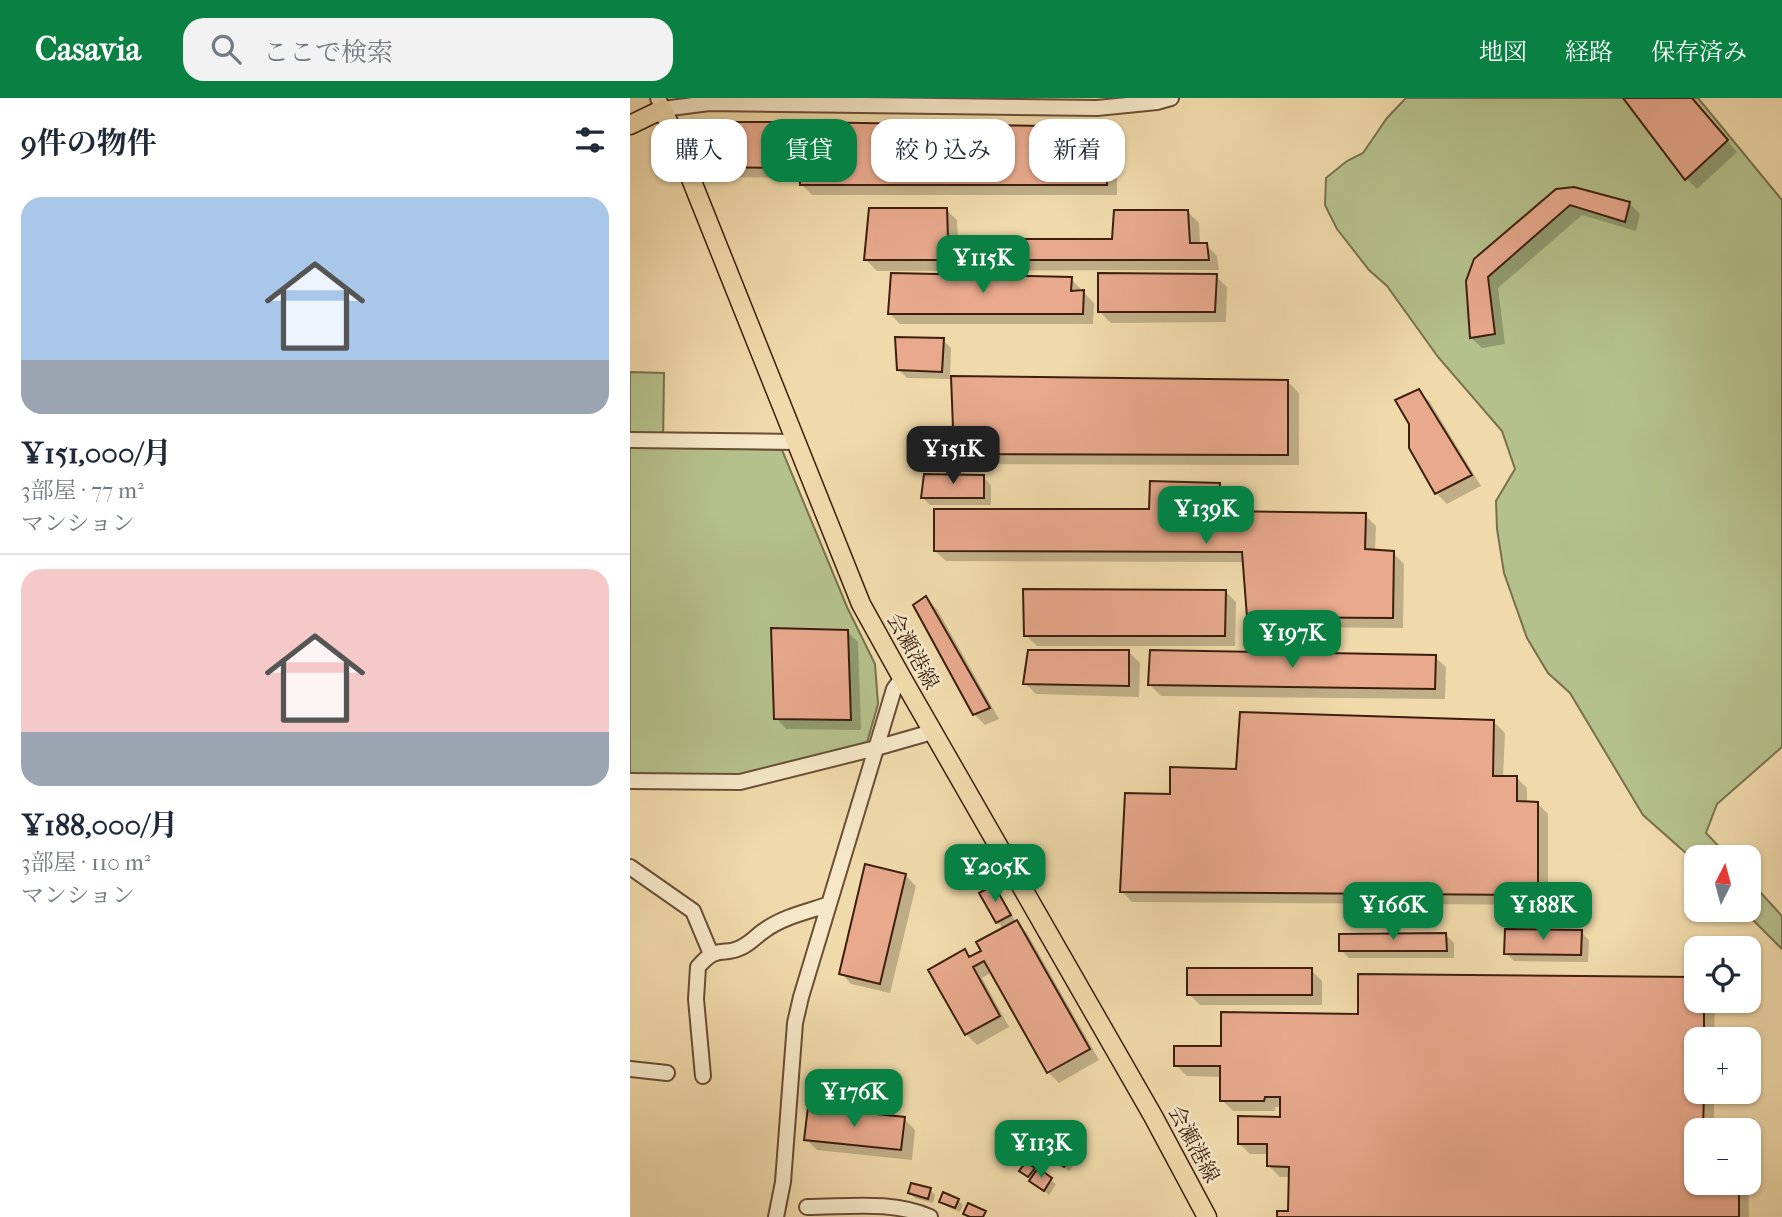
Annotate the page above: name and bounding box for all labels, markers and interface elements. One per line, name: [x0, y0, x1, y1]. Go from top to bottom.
search box: [183, 18, 673, 81]
text: Casavia: [35, 30, 141, 69]
icon: search: [207, 30, 245, 68]
text: ここで検索: [263, 37, 393, 68]
text: 地図: [1479, 38, 1527, 66]
text: 経路: [1565, 38, 1613, 66]
text: 保存済み: [1651, 38, 1747, 66]
chip: 購入: [651, 119, 747, 182]
chip: 賃貸: [761, 119, 857, 182]
chip: 絞り込み: [871, 119, 1015, 182]
chip: 新着: [1029, 119, 1125, 182]
icon: filters: [571, 121, 609, 159]
text: 9件の物件: [21, 126, 157, 161]
pin: ¥115K: [934, 236, 1032, 295]
icon: home: [252, 243, 378, 369]
text: ¥115K: [953, 244, 1013, 271]
pin: ¥151K: [904, 426, 1002, 486]
text: ¥151K: [923, 435, 983, 462]
text: ¥151,000/月: [21, 436, 172, 471]
text: 3部屋 · 77 m²: [21, 477, 144, 504]
pin: ¥139K: [1157, 486, 1255, 546]
text: ¥139K: [1174, 495, 1238, 522]
text: マンション: [21, 510, 135, 537]
street label: 会瀬港線: [882, 608, 944, 694]
pin: ¥197K: [1243, 610, 1341, 670]
icon: home: [252, 615, 378, 741]
text: ¥197K: [1259, 619, 1325, 646]
text: ¥188,000/月: [21, 808, 178, 843]
pin: ¥205K: [946, 844, 1044, 904]
north arrow: [1684, 845, 1760, 922]
map controls: [1684, 845, 1761, 1195]
text: 3部屋 · 110 m²: [21, 849, 150, 876]
text: ¥205K: [960, 853, 1030, 880]
text: マンション: [21, 882, 135, 909]
pin: ¥166K: [1344, 882, 1442, 942]
pin: ¥188K: [1494, 882, 1592, 942]
text: ¥166K: [1359, 891, 1427, 918]
text: ¥188K: [1510, 891, 1576, 918]
button: locate: [1684, 936, 1761, 1013]
button: +: [1684, 1027, 1761, 1104]
pin: ¥176K: [805, 1070, 903, 1129]
text: ¥176K: [821, 1078, 887, 1105]
street label: 会瀬港線: [1164, 1101, 1224, 1187]
button: −: [1684, 1118, 1761, 1195]
pin: ¥113K: [992, 1121, 1090, 1180]
text: ¥113K: [1011, 1129, 1071, 1156]

